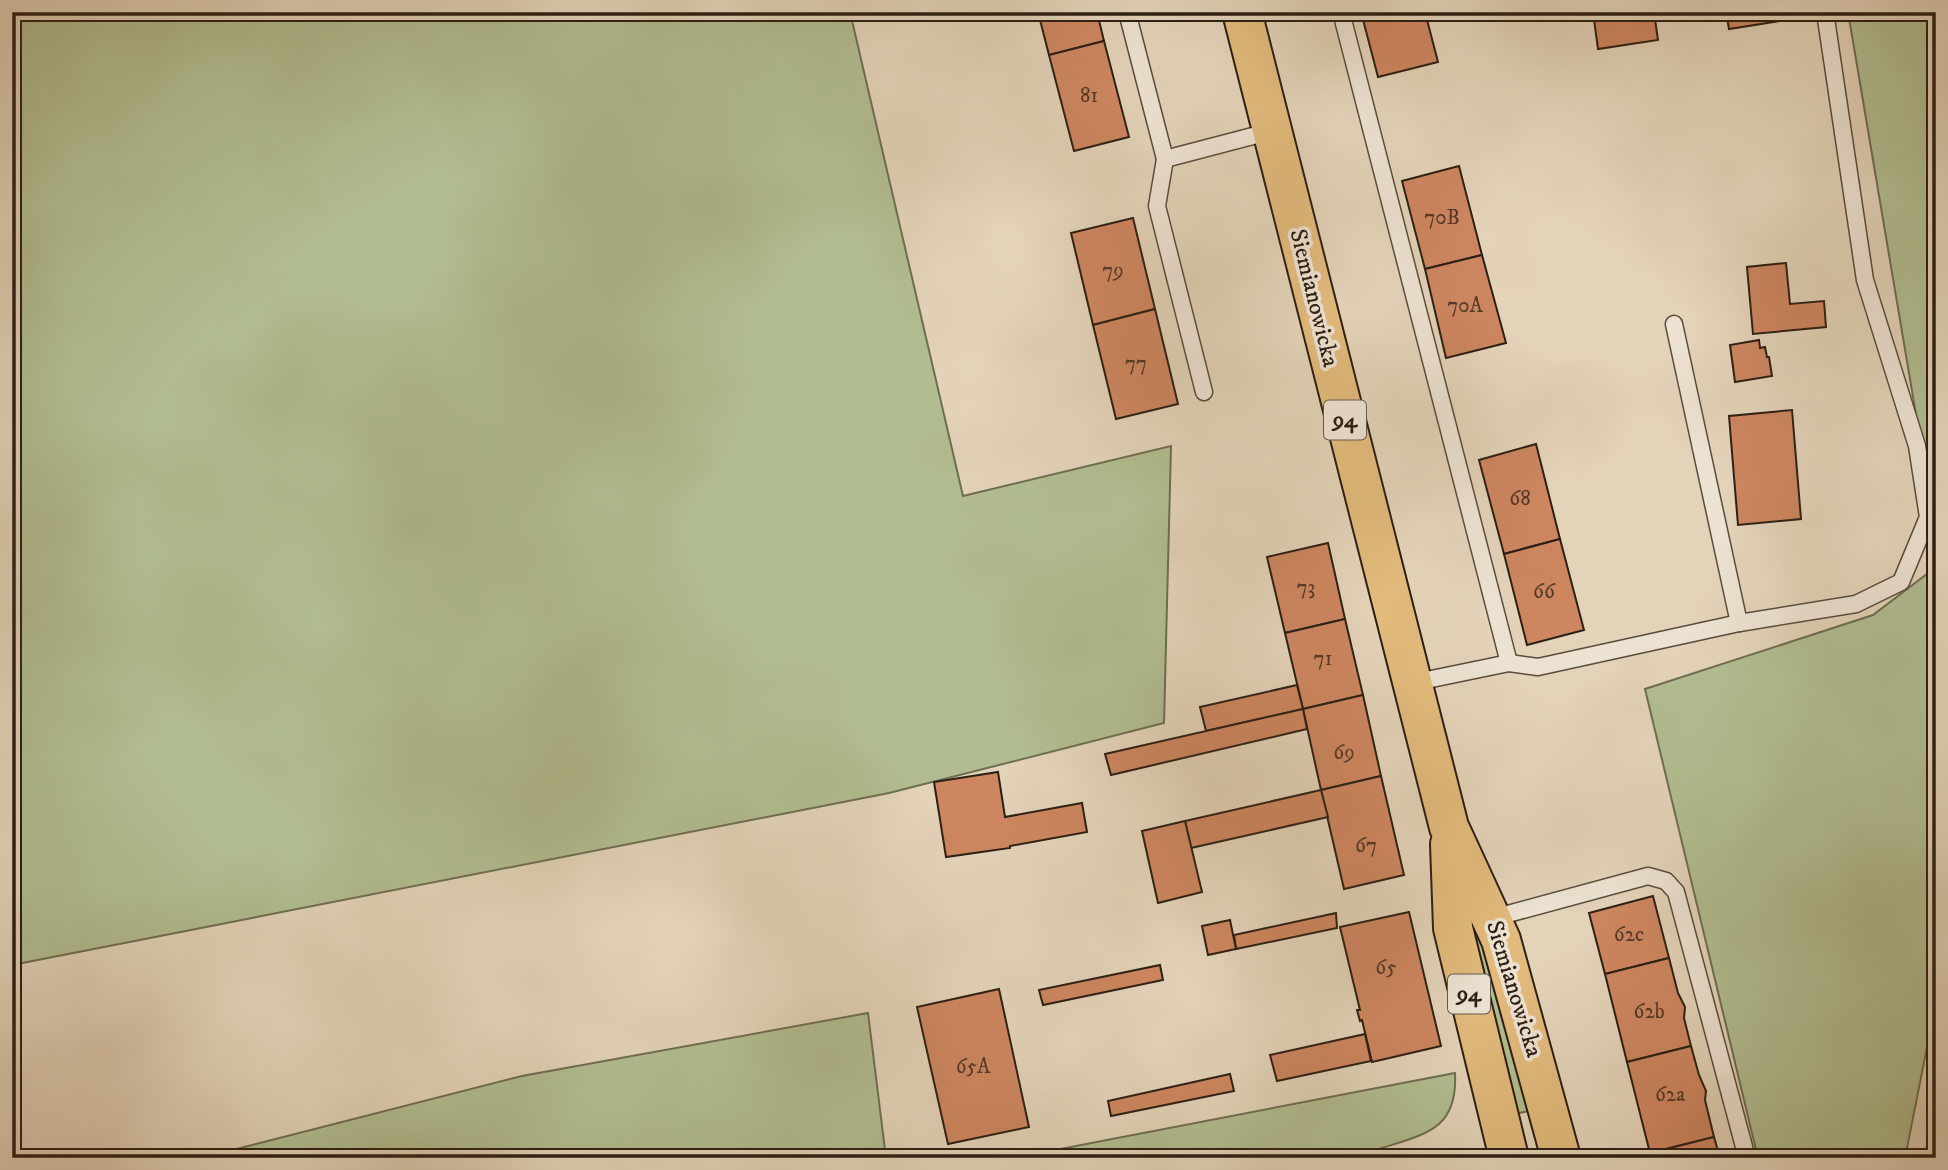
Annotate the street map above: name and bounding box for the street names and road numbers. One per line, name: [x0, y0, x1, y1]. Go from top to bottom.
street label: Siemianowicka: [1282, 226, 1346, 371]
road number: 94: [1324, 400, 1366, 440]
street label: Siemianowicka: [1479, 917, 1549, 1062]
road number: 94: [1448, 974, 1490, 1014]

